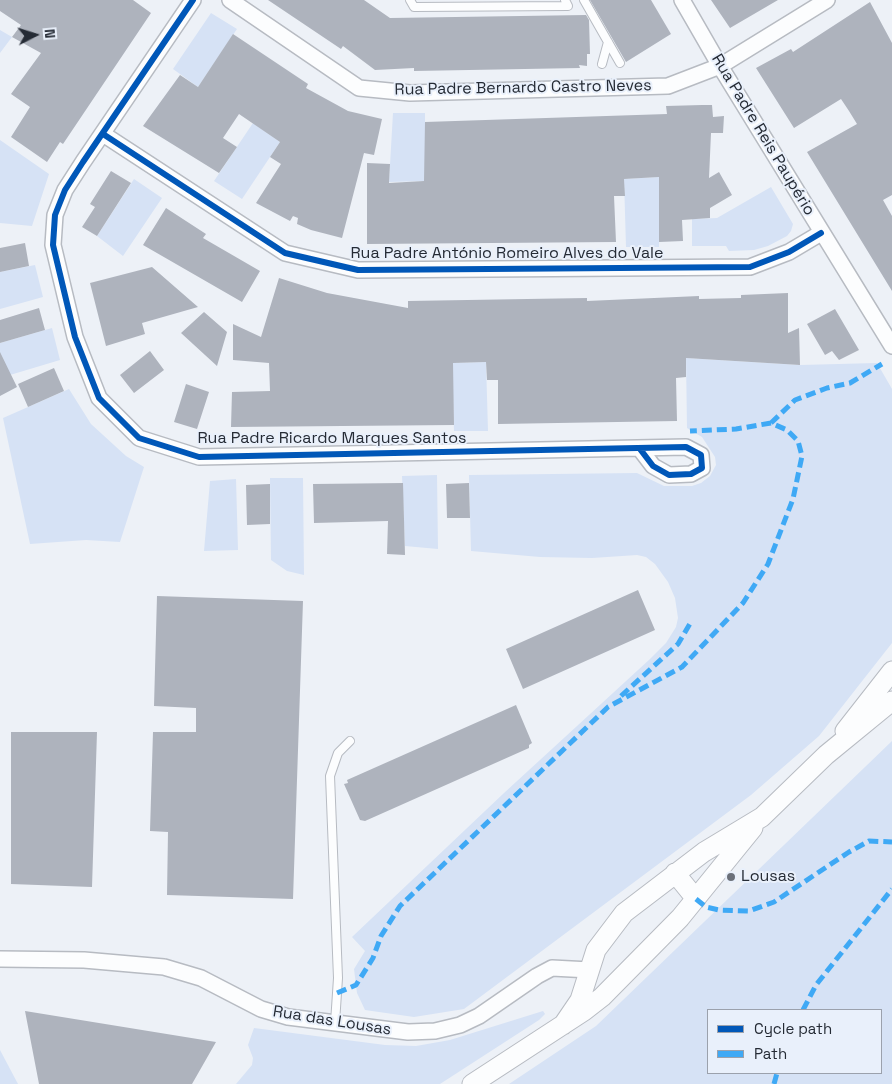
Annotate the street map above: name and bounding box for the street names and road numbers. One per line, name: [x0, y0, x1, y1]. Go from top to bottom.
street label: Rua Padre Reis Paupério: [707, 51, 819, 219]
street label: Rua Padre Bernardo Castro Neves: [394, 76, 652, 100]
street label: Rua Padre António Romeiro Alves do Vale: [350, 244, 664, 264]
street label: Rua Padre Ricardo Marques Santos: [198, 429, 466, 449]
street label: Rua das Lousas: [271, 1002, 393, 1040]

